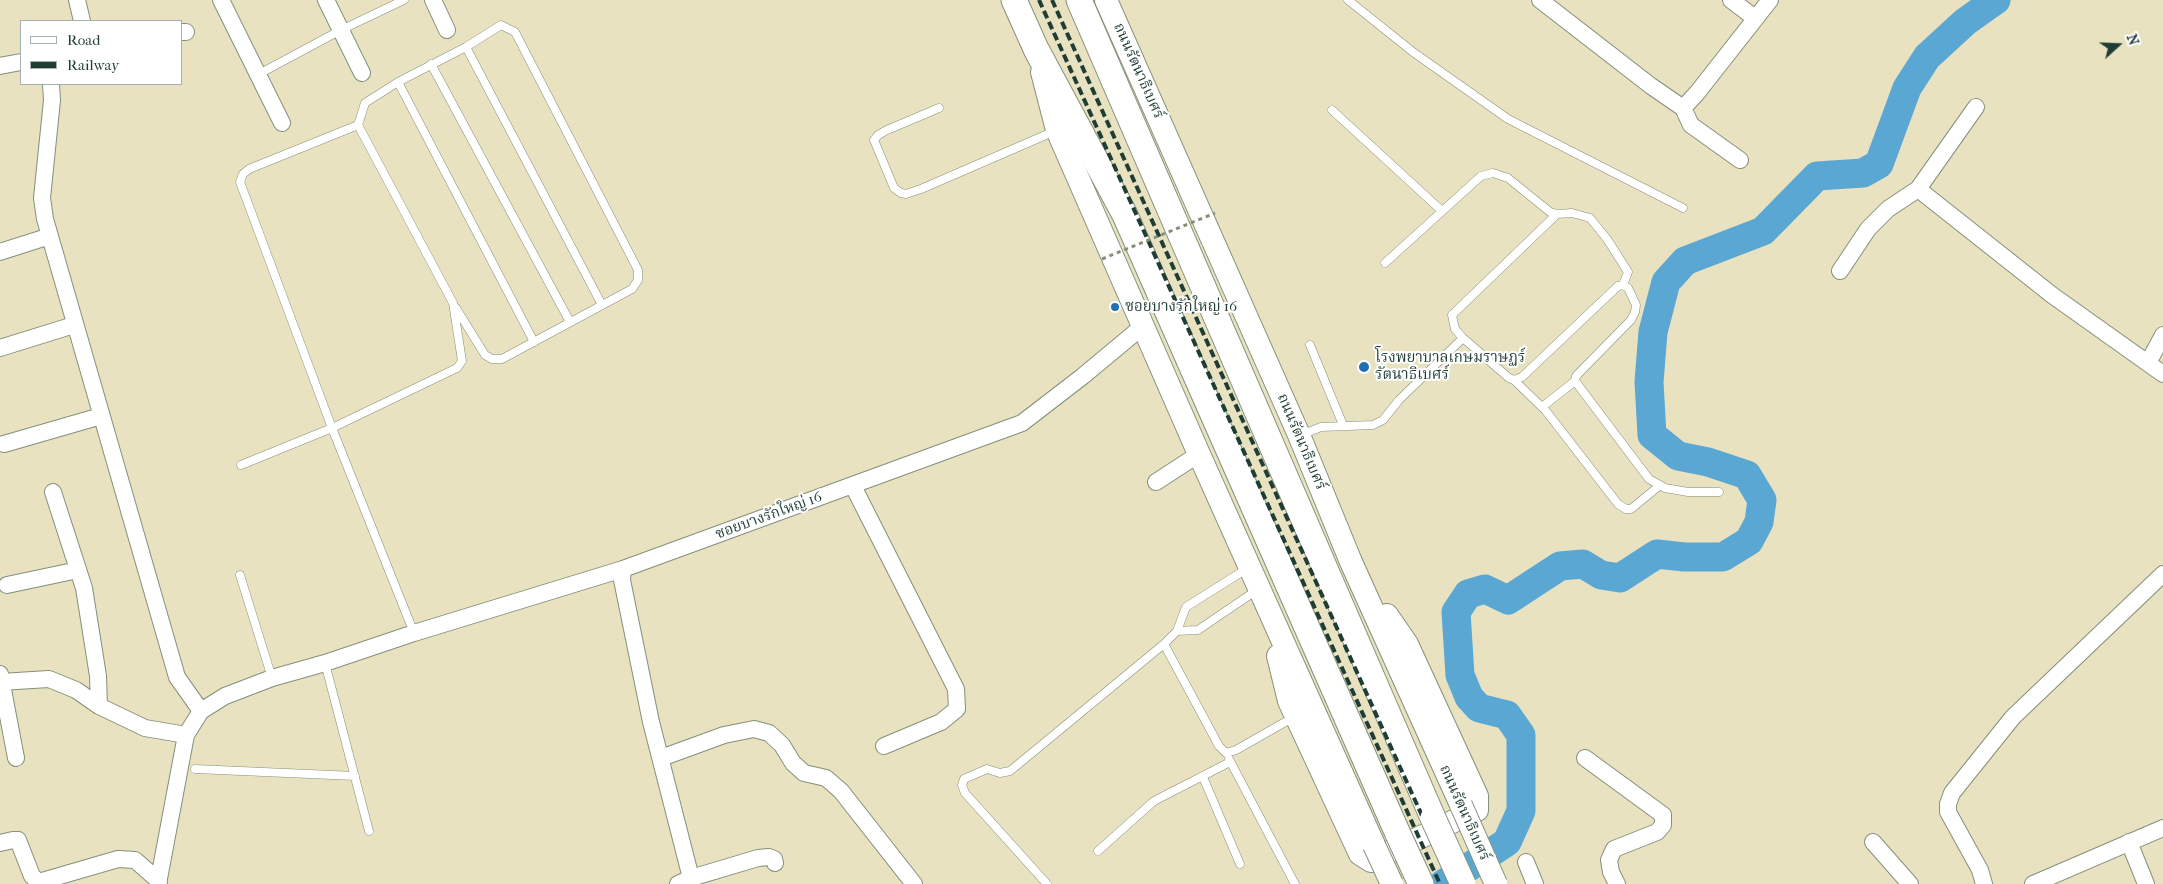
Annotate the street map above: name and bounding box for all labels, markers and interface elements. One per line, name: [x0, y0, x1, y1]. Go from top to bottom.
legend: [20, 20, 182, 85]
street label: ถนนรัตนาธิเบศร์: [1109, 20, 1167, 122]
north arrow: [2093, 20, 2143, 70]
text: Road: [67, 31, 100, 49]
text: N: [2123, 32, 2142, 48]
text: Railway: [67, 56, 119, 74]
place label: ซอยบางรักใหญ่ 16: [1125, 298, 1237, 316]
marker: ซอยบางรักใหญ่ 16: [1109, 301, 1121, 313]
place label: โรงพยาบาลเกษมราษฏร์ รัตนาธิเบศร์: [1375, 349, 1525, 384]
marker: โรงพยาบาลเกษมราษฏร์ รัตนาธิเบศร์: [1357, 360, 1371, 374]
street label: ถนนรัตนาธิเบศร์: [1273, 391, 1329, 493]
street label: ซอยบางรักใหญ่ 16: [713, 488, 825, 544]
street label: ถนนรัตนาธิเบศร์: [1435, 762, 1493, 864]

